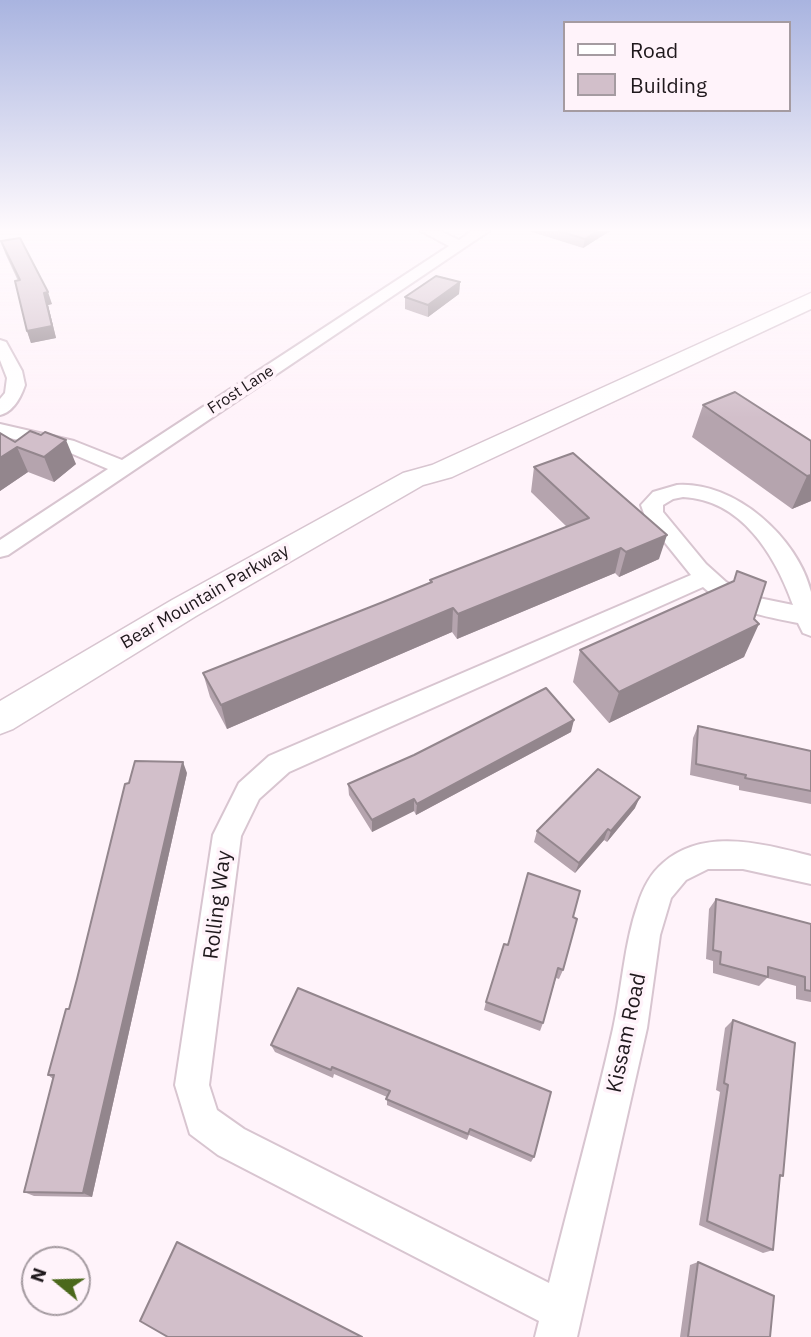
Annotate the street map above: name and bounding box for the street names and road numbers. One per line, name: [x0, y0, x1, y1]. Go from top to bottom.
street label: Frost Lane: [204, 362, 278, 418]
street label: Bear Mountain Parkway: [117, 540, 293, 654]
street label: Rolling Way: [199, 849, 237, 961]
street label: Kissam Road: [602, 971, 652, 1095]

